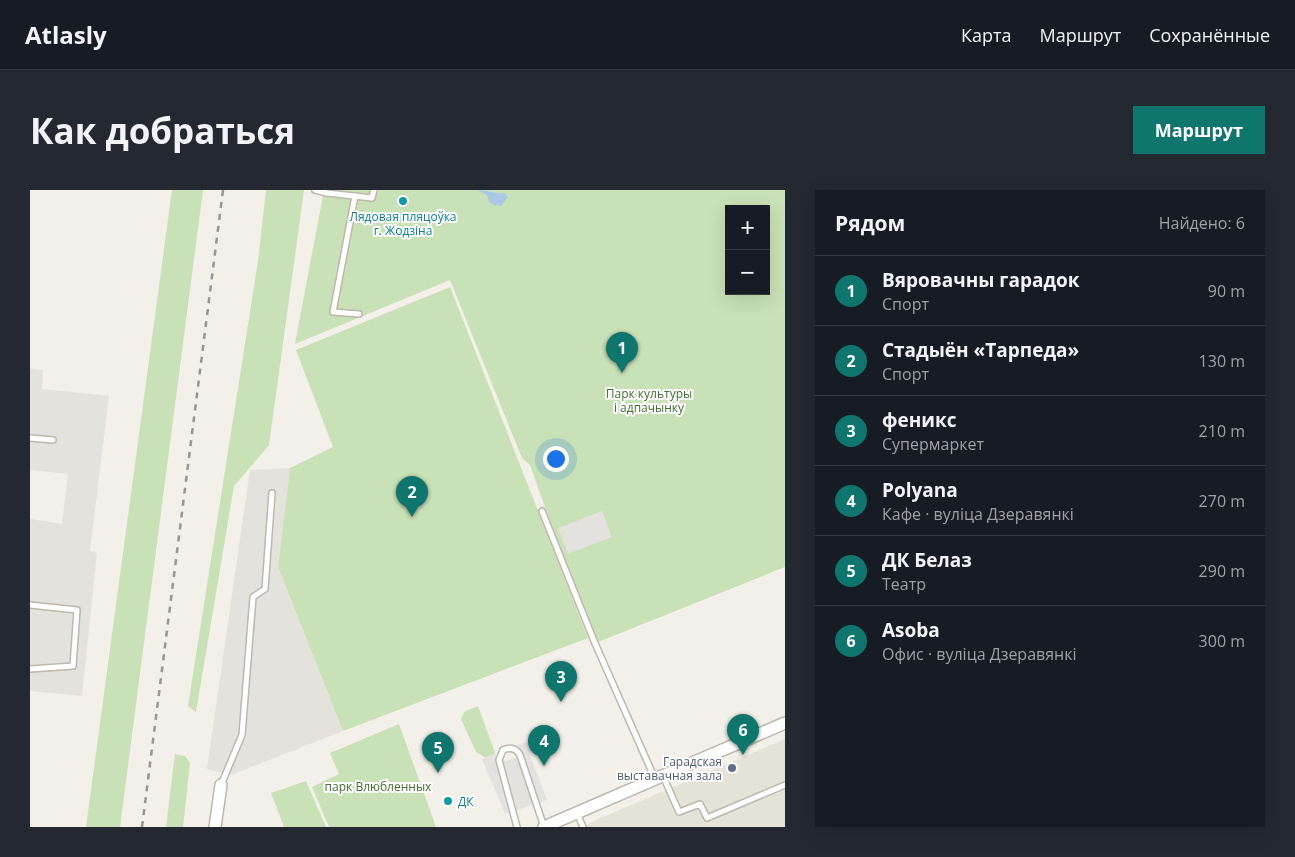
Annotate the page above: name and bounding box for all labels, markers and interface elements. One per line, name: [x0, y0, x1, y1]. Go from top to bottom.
text: Atlasly: [25, 18, 107, 51]
text: Карта: [961, 23, 1011, 47]
text: Маршрут: [1039, 23, 1121, 47]
text: Сохранённые: [1149, 23, 1270, 47]
button: Маршрут: [1133, 106, 1265, 154]
text: Как добраться: [30, 107, 295, 154]
marker: Лядовая пляцоўка г. Жодзіна: [397, 195, 409, 207]
map controls: [725, 205, 770, 295]
button: +: [725, 205, 770, 250]
place label: Лядовая пляцоўка г. Жодзіна: [349, 208, 457, 239]
text: Рядом: [835, 209, 905, 237]
text: Найдено: 6: [1159, 212, 1245, 234]
button: −: [725, 250, 770, 295]
text: Вяровачны гарадок: [882, 267, 1080, 293]
text: 1: [846, 280, 856, 302]
text: 90 m: [1208, 280, 1245, 302]
text: Спорт: [882, 293, 929, 315]
pin: 1: [606, 332, 638, 373]
text: Стадыён «Тарпеда»: [882, 337, 1079, 363]
text: 2: [846, 350, 856, 372]
text: 130 m: [1199, 350, 1245, 372]
text: Спорт: [882, 363, 929, 385]
park label: Парк культуры і адпачынку: [606, 385, 692, 416]
text: феникс: [882, 407, 957, 433]
text: 3: [846, 420, 856, 442]
text: 210 m: [1199, 420, 1245, 442]
text: Супермаркет: [882, 433, 984, 455]
your location: [543, 446, 569, 472]
pin: 2: [396, 476, 428, 517]
text: Polyana: [882, 477, 958, 503]
text: 4: [846, 490, 856, 512]
text: 270 m: [1199, 490, 1245, 512]
text: Кафе · вуліца Дзеравянкі: [882, 503, 1074, 525]
text: ДК Белаз: [882, 547, 972, 573]
text: 5: [846, 560, 856, 582]
text: 290 m: [1199, 560, 1245, 582]
text: Театр: [882, 573, 926, 595]
text: Asoba: [882, 617, 940, 643]
text: 6: [846, 630, 856, 652]
text: 300 m: [1199, 630, 1245, 652]
text: Офис · вуліца Дзеравянкі: [882, 643, 1077, 665]
pin: 3: [545, 661, 577, 702]
pin: 6: [727, 714, 759, 755]
pin: 4: [528, 725, 560, 766]
pin: 5: [422, 732, 454, 773]
place label: Гарадская выставачная зала: [617, 753, 722, 784]
marker: Гарадская выставачная зала: [726, 762, 738, 774]
park label: парк Влюбленных: [325, 778, 432, 795]
place label: ДК: [458, 793, 474, 810]
marker: ДК: [442, 795, 454, 807]

